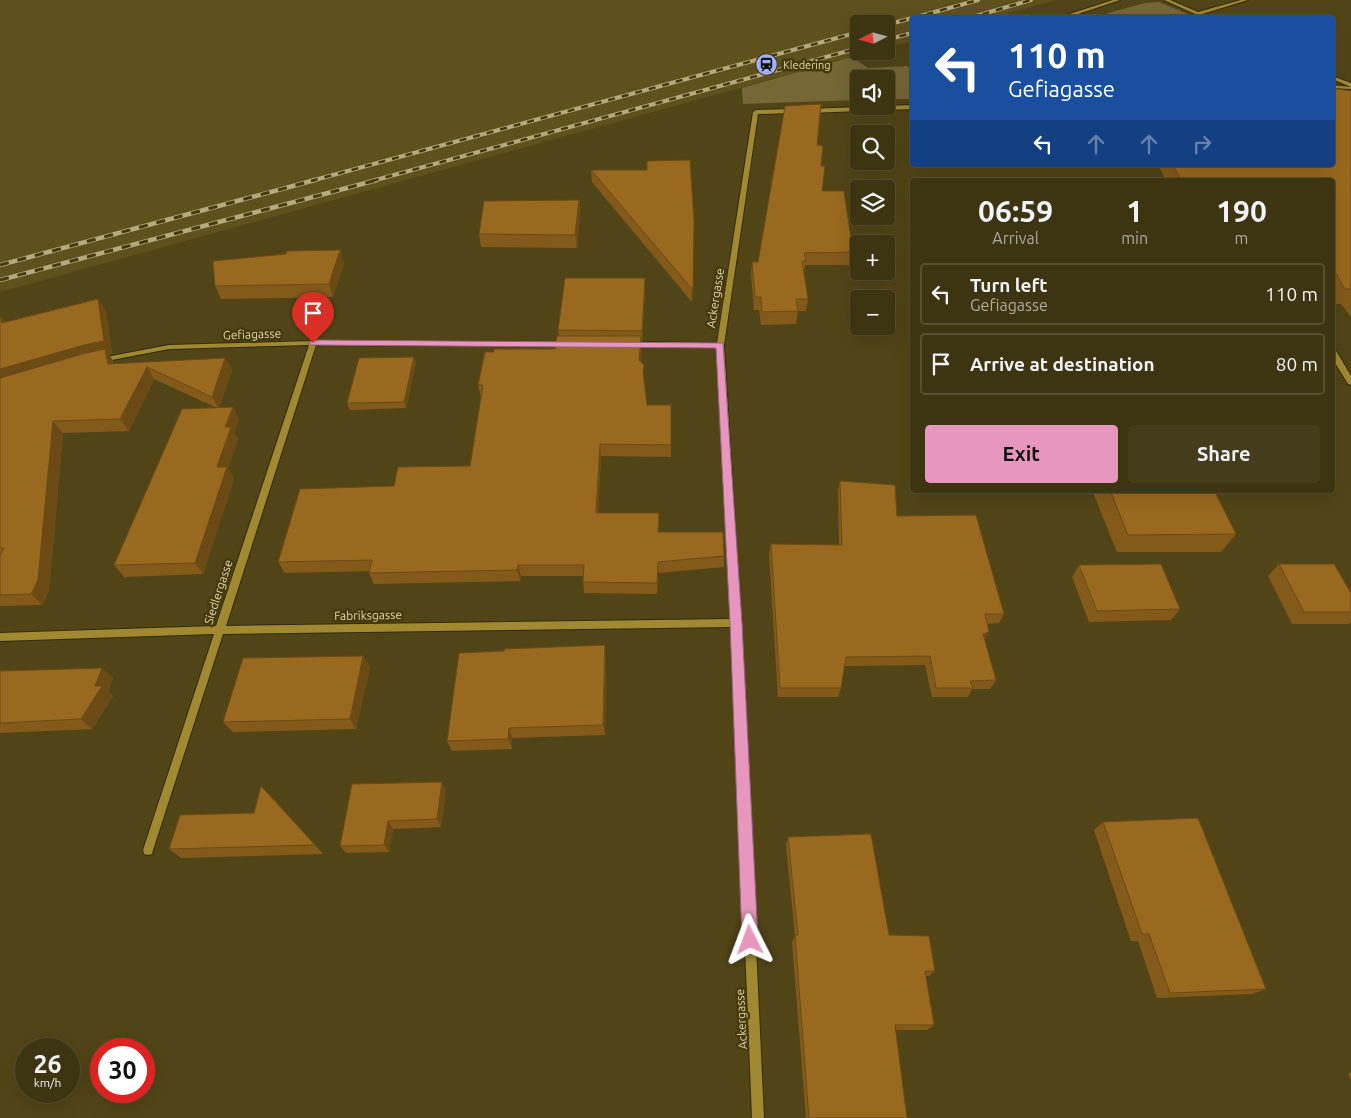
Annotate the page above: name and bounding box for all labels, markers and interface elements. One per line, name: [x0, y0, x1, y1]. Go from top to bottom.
north arrow: [850, 15, 895, 60]
map controls: [850, 15, 895, 335]
icon: left: [925, 35, 990, 100]
text: 110 m: [1008, 35, 1106, 75]
station icon: Kledering: [755, 53, 779, 77]
place label: Kledering: [783, 59, 831, 71]
button: sound: [850, 70, 895, 115]
text: Gefiagasse: [1008, 76, 1115, 101]
button: search: [850, 125, 895, 170]
icon: left: [1029, 130, 1057, 158]
icon: ahead: [1082, 130, 1110, 158]
icon: ahead: [1135, 130, 1163, 158]
icon: right: [1188, 130, 1216, 158]
button: layers: [850, 180, 895, 225]
text: 06:59: [978, 194, 1053, 228]
text: 1: [1126, 194, 1143, 228]
text: 190: [1216, 194, 1267, 228]
text: Arrival: [992, 229, 1039, 247]
text: min: [1121, 229, 1148, 247]
text: m: [1235, 229, 1248, 247]
button: +: [850, 235, 895, 280]
street label: Ackergasse: [704, 267, 726, 329]
text: Turn left: [970, 274, 1048, 296]
icon: left: [927, 280, 955, 308]
text: 110 m: [1265, 283, 1318, 305]
button: −: [850, 290, 895, 335]
pin: [292, 292, 334, 343]
text: Gefiagasse: [970, 296, 1048, 314]
icon: arrive: [299, 299, 327, 327]
street label: Gefiagasse: [223, 326, 281, 342]
icon: arrive: [927, 350, 955, 378]
text: Arrive at destination: [970, 353, 1155, 375]
text: 80 m: [1276, 353, 1318, 375]
button: Exit: [925, 425, 1118, 483]
button: Share: [1128, 425, 1320, 483]
street label: Siedlergasse: [201, 558, 235, 626]
street label: Fabriksgasse: [334, 608, 402, 622]
position arrow: [723, 913, 775, 965]
street label: Ackergasse: [733, 988, 749, 1050]
speed limit sign: 30: [90, 1038, 155, 1103]
text: 26: [33, 1050, 62, 1078]
text: km/h: [34, 1076, 61, 1089]

